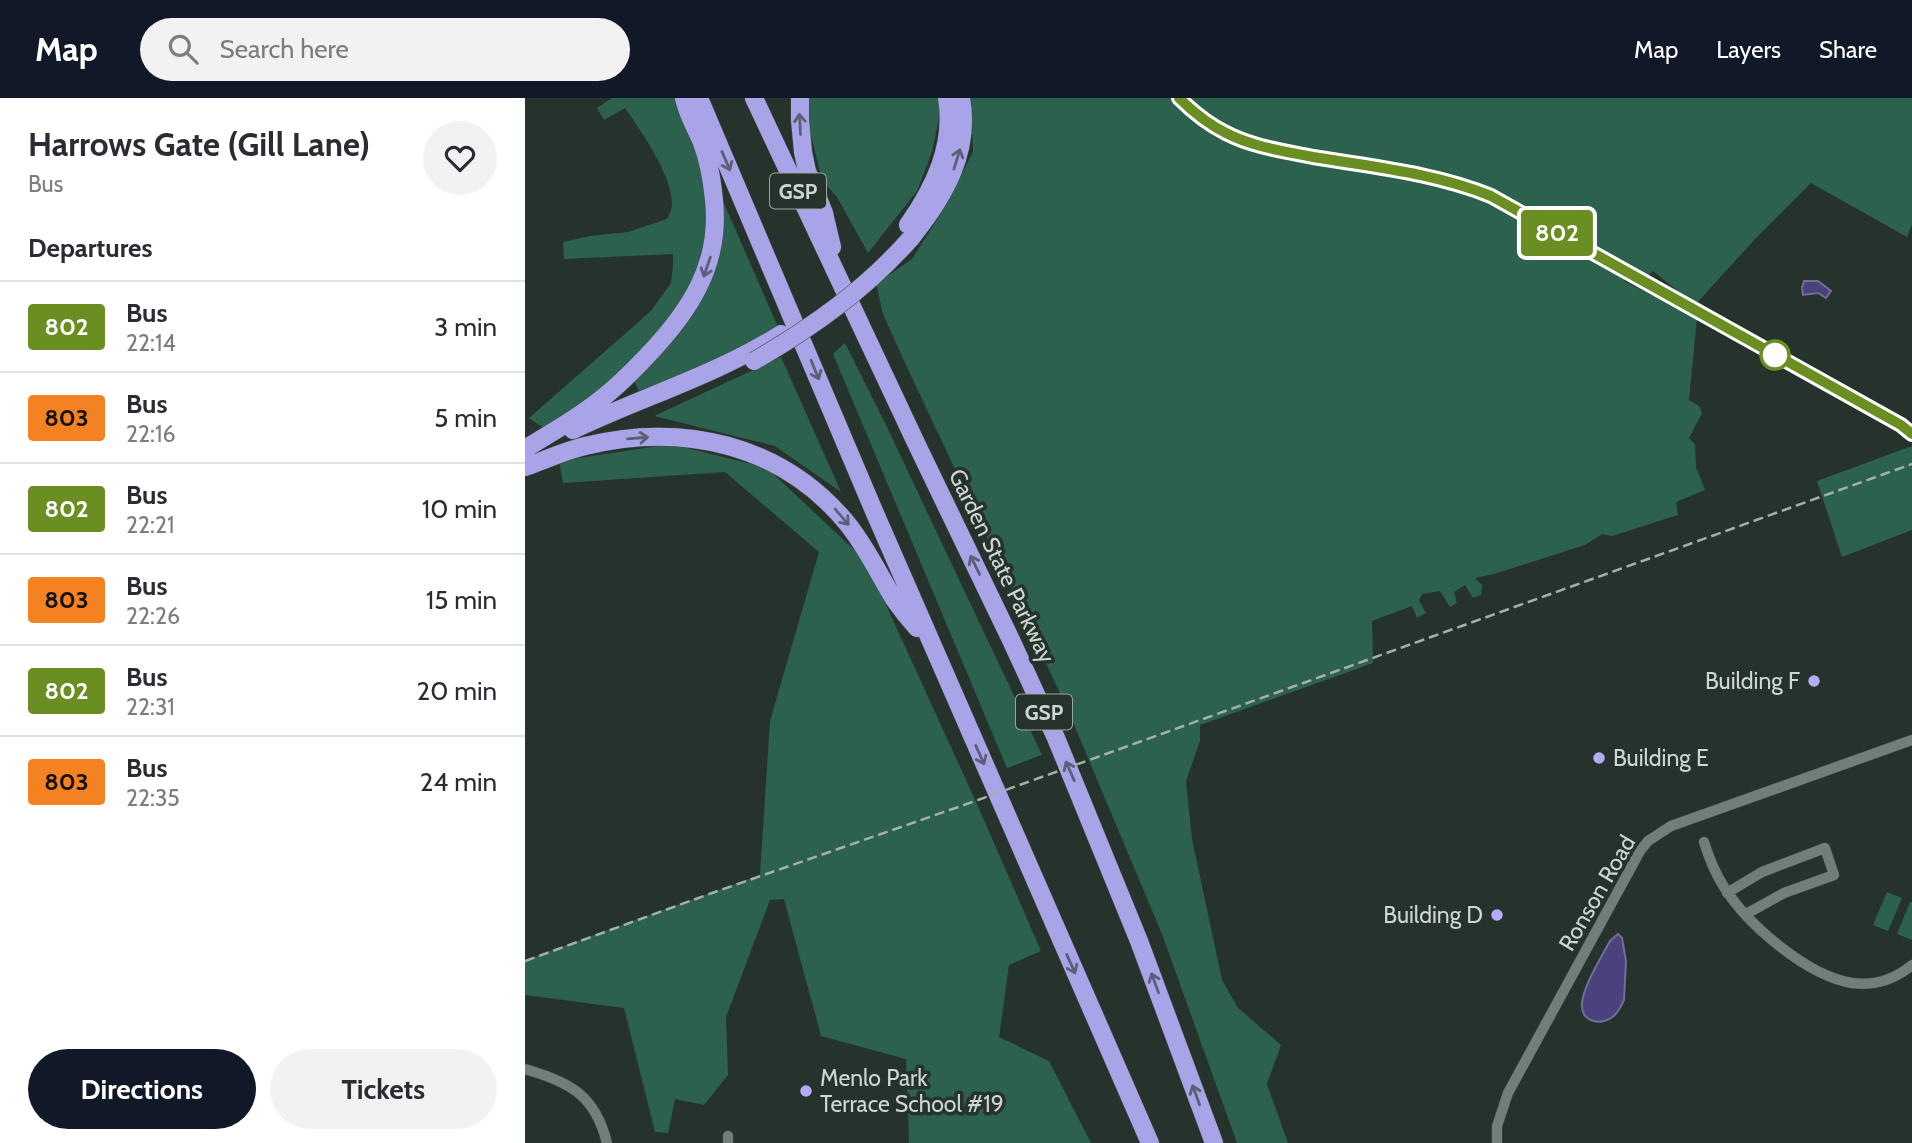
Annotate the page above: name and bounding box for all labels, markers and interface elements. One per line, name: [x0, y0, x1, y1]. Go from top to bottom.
search box: [140, 18, 630, 81]
text: Map: [35, 29, 98, 69]
icon: search: [164, 30, 202, 68]
text: Search here: [220, 33, 349, 65]
text: Map: [1634, 35, 1678, 64]
text: Layers: [1716, 35, 1781, 64]
text: Share: [1819, 35, 1877, 64]
one-way arrow: [794, 112, 807, 135]
button: heart: [423, 121, 497, 195]
text: Harrows Gate (Gill Lane): [28, 124, 370, 164]
one-way arrow: [952, 148, 965, 170]
one-way arrow: [720, 149, 733, 171]
text: Bus: [28, 170, 63, 198]
road number: GSP: [770, 174, 826, 208]
line badge: 802: [1517, 210, 1597, 256]
text: 802: [1535, 218, 1579, 247]
text: Departures: [28, 232, 152, 264]
one-way arrow: [700, 256, 712, 278]
text: Bus: [126, 297, 167, 329]
text: 3 min: [434, 311, 497, 343]
text: 802: [44, 312, 89, 341]
text: 22:14: [126, 329, 176, 357]
unlabelled marker: [1760, 340, 1790, 370]
one-way arrow: [809, 359, 822, 381]
text: Bus: [126, 388, 167, 420]
text: 5 min: [434, 402, 497, 434]
text: 803: [44, 403, 89, 432]
text: 22:16: [126, 420, 175, 448]
one-way arrow: [626, 431, 649, 444]
street label: Garden State Parkway: [943, 464, 1061, 668]
text: Bus: [126, 479, 167, 511]
text: 10 min: [422, 493, 497, 525]
text: 802: [44, 494, 89, 523]
one-way arrow: [833, 508, 849, 526]
text: 22:21: [126, 511, 174, 539]
one-way arrow: [968, 555, 982, 576]
text: Bus: [126, 570, 167, 602]
text: 15 min: [426, 584, 497, 616]
text: 803: [44, 585, 89, 614]
text: 22:26: [126, 602, 180, 630]
text: Bus: [126, 661, 167, 693]
place label: Building F: [1705, 667, 1800, 695]
marker: Building F: [1806, 673, 1822, 689]
text: 20 min: [417, 675, 497, 707]
text: 802: [44, 676, 89, 705]
text: 22:31: [126, 693, 175, 721]
road number: GSP: [1016, 694, 1072, 730]
one-way arrow: [974, 744, 987, 766]
place label: Building E: [1613, 744, 1709, 772]
marker: Building E: [1591, 750, 1607, 766]
text: Bus: [126, 752, 167, 784]
one-way arrow: [1063, 761, 1076, 783]
text: 24 min: [420, 766, 497, 798]
text: 803: [44, 767, 89, 796]
text: 22:35: [126, 784, 180, 812]
street label: Ronson Road: [1553, 830, 1641, 956]
place label: Building D: [1383, 901, 1483, 929]
marker: Building D: [1489, 907, 1505, 923]
one-way arrow: [1065, 953, 1078, 974]
one-way arrow: [1148, 972, 1160, 994]
button: Directions: [28, 1049, 256, 1129]
button: Tickets: [270, 1049, 497, 1129]
place label: Menlo Park Terrace School #19: [820, 1064, 1004, 1118]
marker: Menlo Park Terrace School #19: [798, 1083, 814, 1099]
one-way arrow: [1189, 1084, 1201, 1106]

